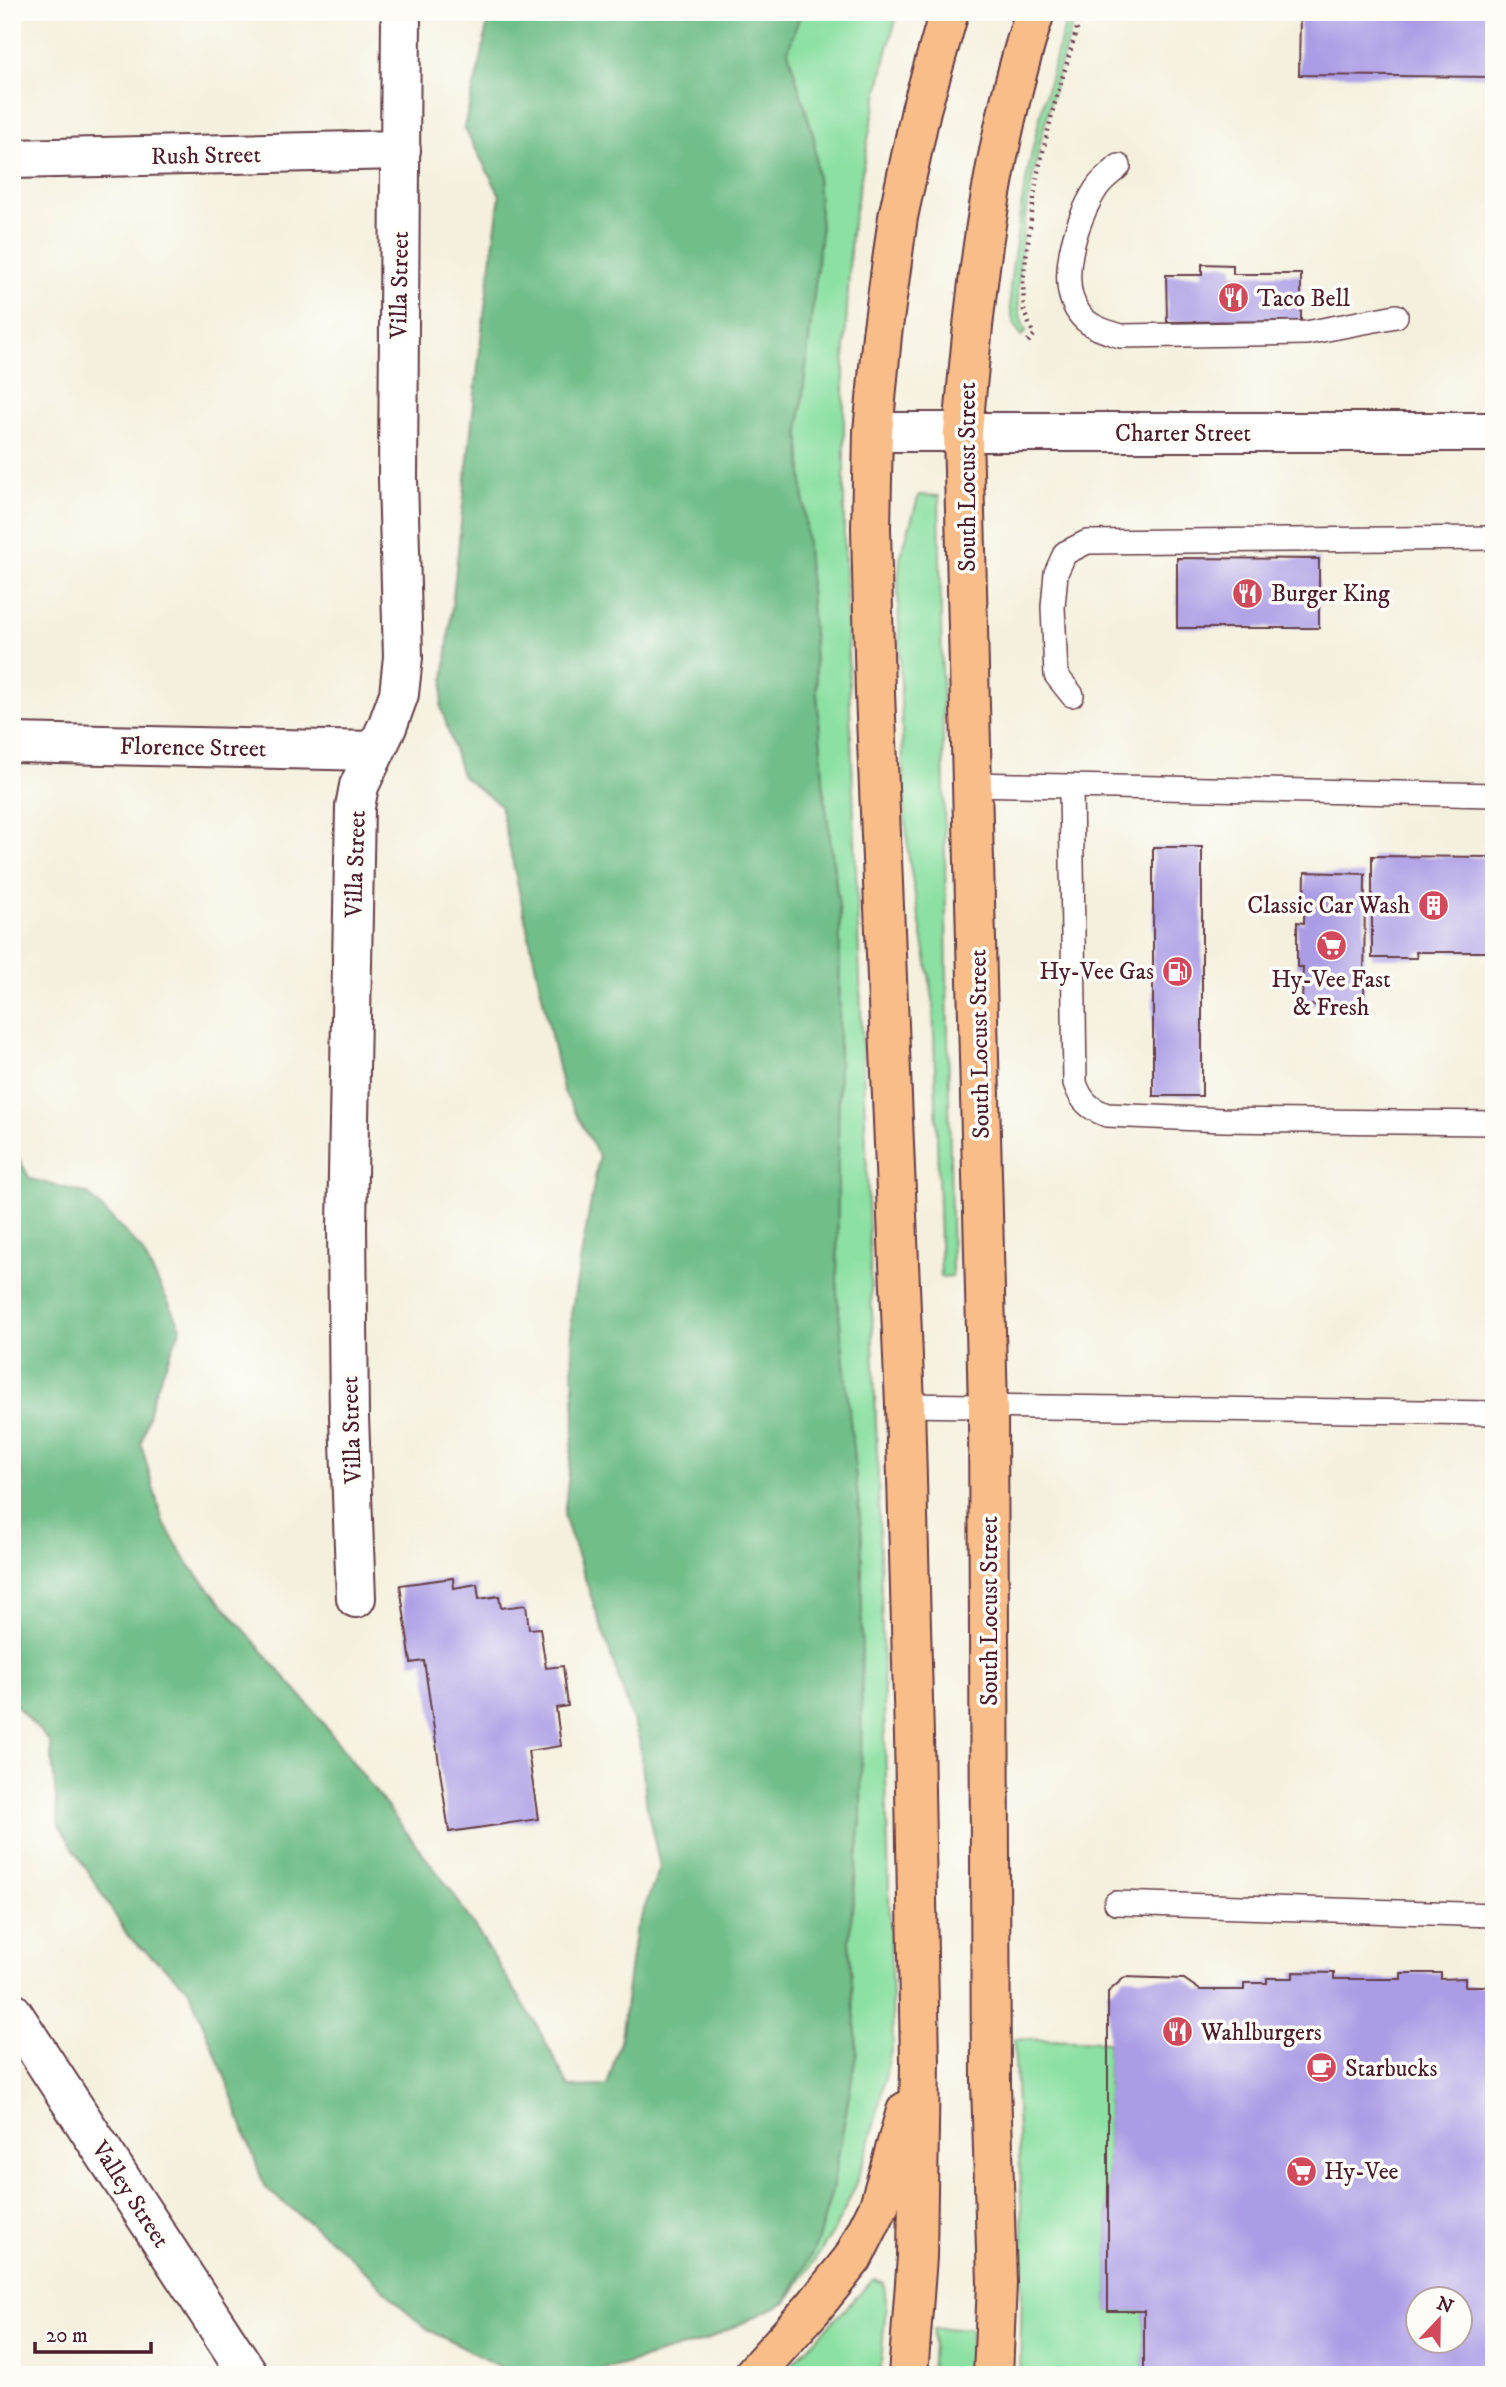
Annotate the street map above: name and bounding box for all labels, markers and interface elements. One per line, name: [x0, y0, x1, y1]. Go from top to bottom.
street label: Rush Street: [151, 140, 262, 172]
street label: Villa Street: [384, 231, 416, 340]
restaurant icon: Taco Bell: [1217, 281, 1251, 315]
place label: Taco Bell: [1257, 284, 1351, 314]
street label: South Locust Street: [953, 382, 983, 572]
street label: Charter Street: [1115, 419, 1251, 449]
restaurant icon: Burger King: [1231, 576, 1265, 610]
place label: Burger King: [1271, 579, 1390, 609]
street label: Florence Street: [119, 732, 267, 764]
street label: Villa Street: [339, 809, 373, 919]
building icon: Classic Car Wash: [1416, 888, 1450, 922]
place label: Classic Car Wash: [1247, 891, 1410, 921]
supermarket icon: Hy-Vee Fast & Fresh: [1314, 928, 1348, 962]
street label: South Locust Street: [963, 949, 997, 1139]
fuel station icon: Hy-Vee Gas: [1160, 954, 1194, 988]
place label: Hy-Vee Gas: [1039, 957, 1154, 987]
place label: Hy-Vee Fast & Fresh: [1271, 965, 1391, 1023]
street label: Villa Street: [335, 1375, 369, 1485]
street label: South Locust Street: [975, 1516, 1005, 1706]
restaurant icon: Wahlburgers: [1161, 2015, 1195, 2049]
place label: Wahlburgers: [1200, 2018, 1322, 2048]
cafe icon: Starbucks: [1305, 2051, 1339, 2085]
place label: Starbucks: [1345, 2054, 1437, 2084]
street label: Valley Street: [84, 2135, 176, 2254]
supermarket icon: Hy-Vee: [1284, 2154, 1318, 2188]
place label: Hy-Vee: [1324, 2157, 1399, 2187]
north arrow: [1404, 2286, 1474, 2356]
text: N: [1433, 2292, 1457, 2319]
scale bar: [35, 2310, 150, 2354]
text: 20 m: [46, 2323, 88, 2349]

